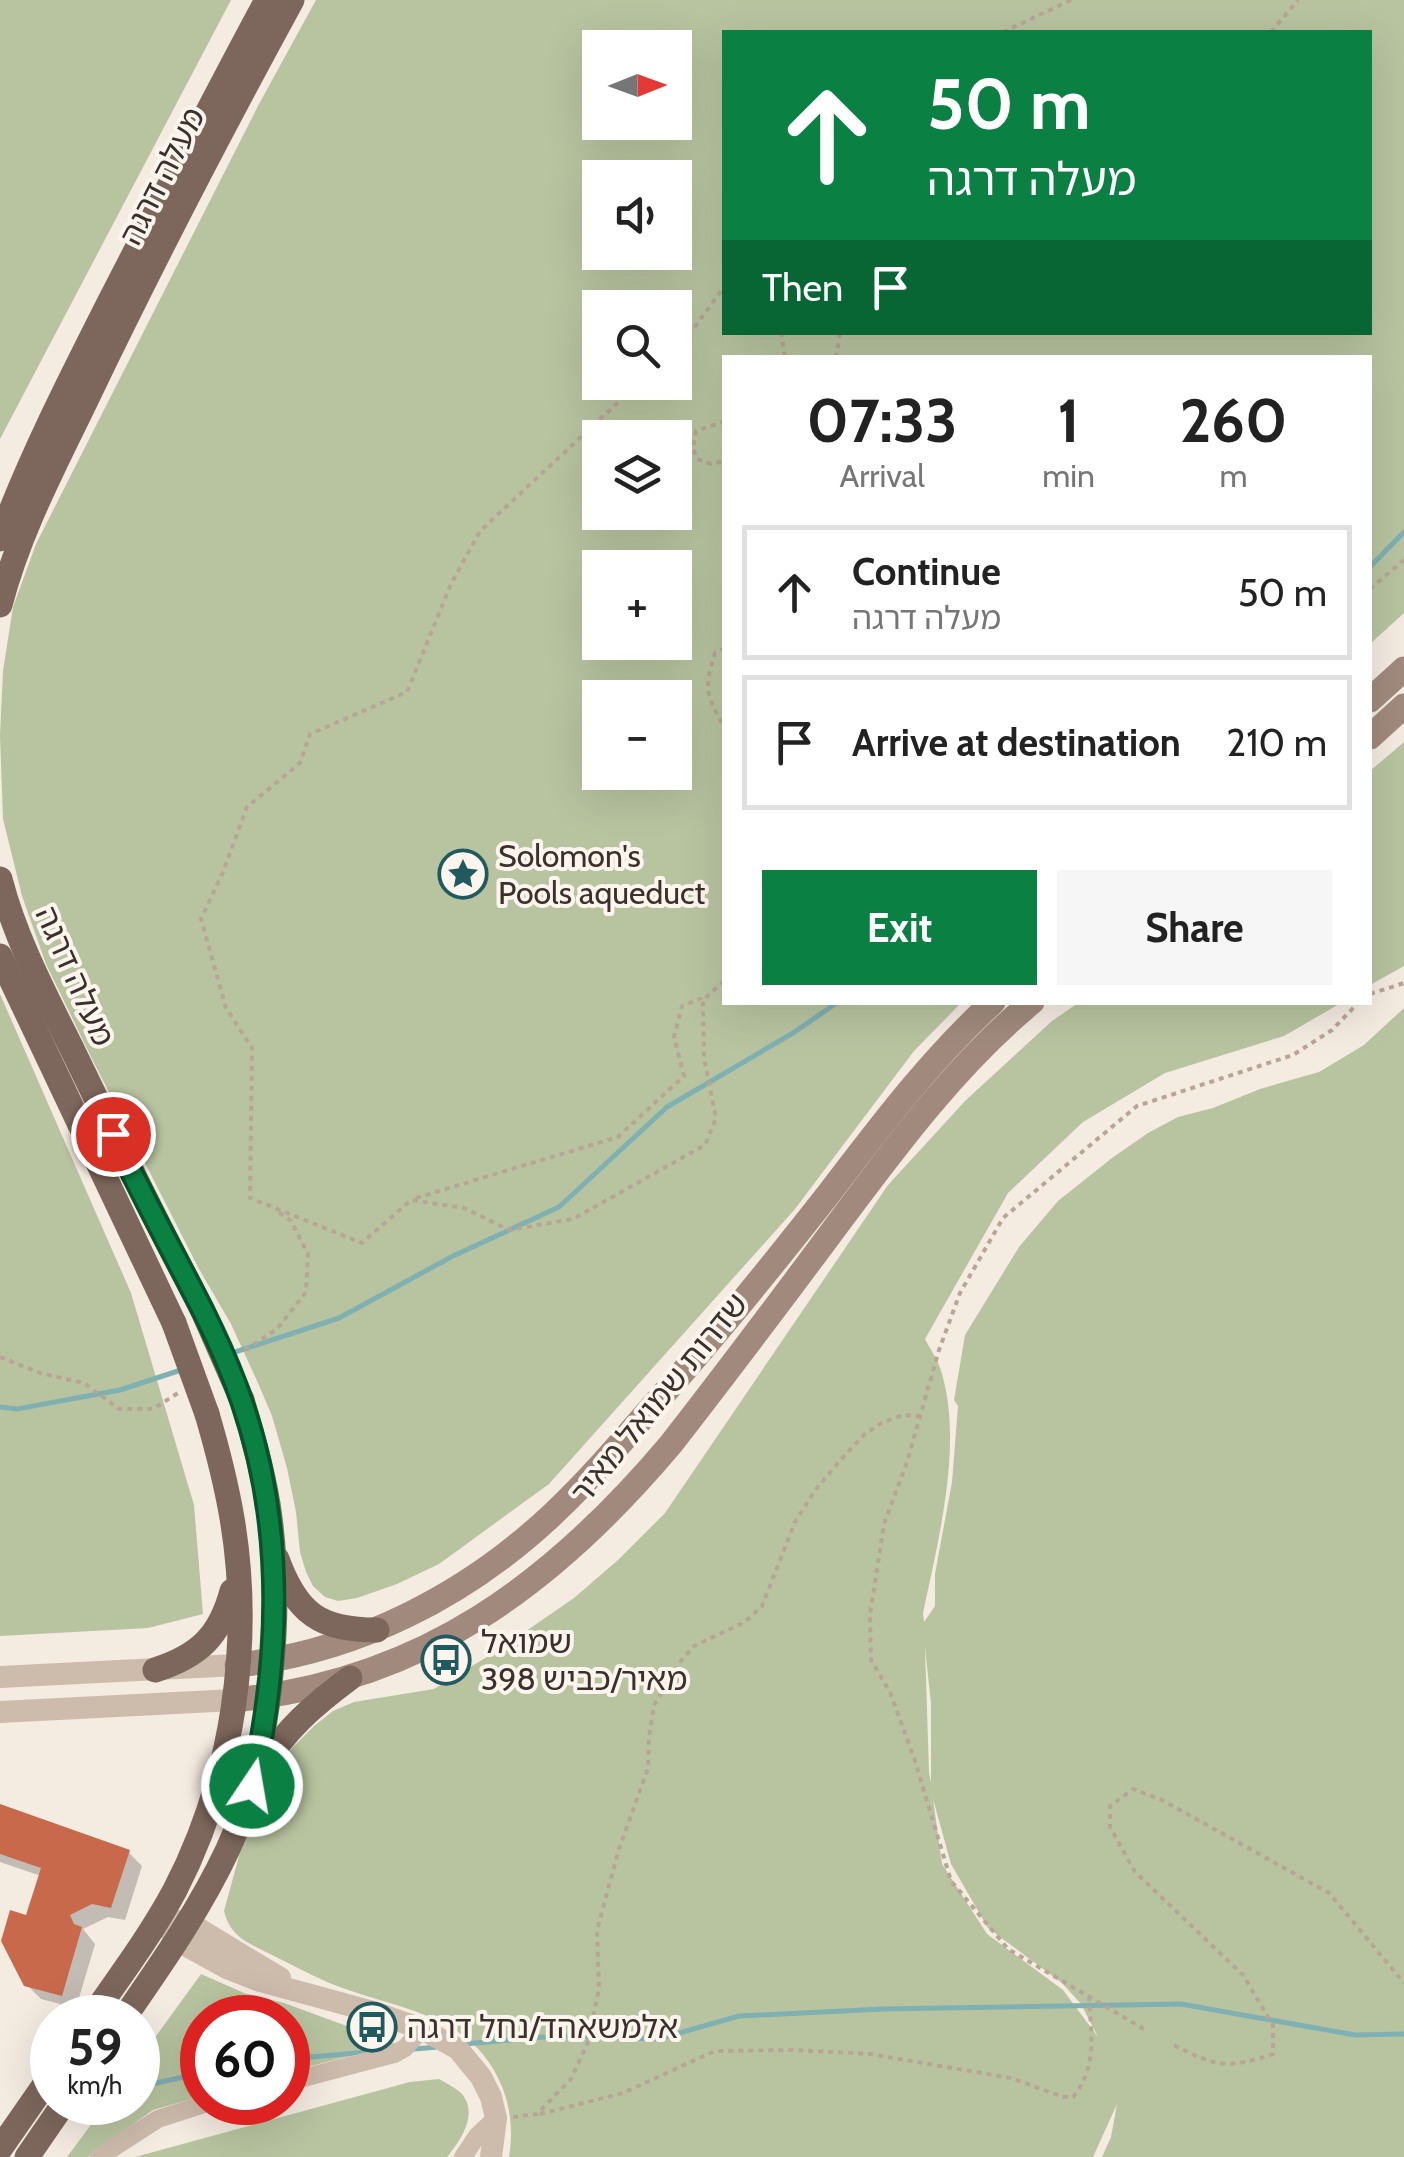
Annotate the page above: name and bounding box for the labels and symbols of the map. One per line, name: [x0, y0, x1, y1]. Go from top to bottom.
north arrow: [582, 30, 692, 140]
street label: מעלה דרגה: [110, 101, 213, 251]
place label: Solomon's Pools aqueduct: [498, 836, 705, 912]
place icon: Solomon's Pools aqueduct: [437, 848, 489, 900]
street label: מעלה דרגה: [27, 900, 124, 1052]
pin: [71, 1092, 156, 1177]
street label: שדרות שמואל מאיר: [562, 1285, 755, 1511]
place label: שמואל מאיר/כביש 398: [481, 1622, 687, 1698]
bus stop icon: שמואל מאיר/כביש 398: [420, 1634, 472, 1686]
position arrow: [200, 1734, 304, 1838]
speed limit sign: 60: [180, 1995, 310, 2125]
bus stop icon: אלמשאהד/נחל דרגה: [346, 2001, 398, 2053]
place label: אלמשאהד/נחל דרגה: [407, 2007, 678, 2046]

